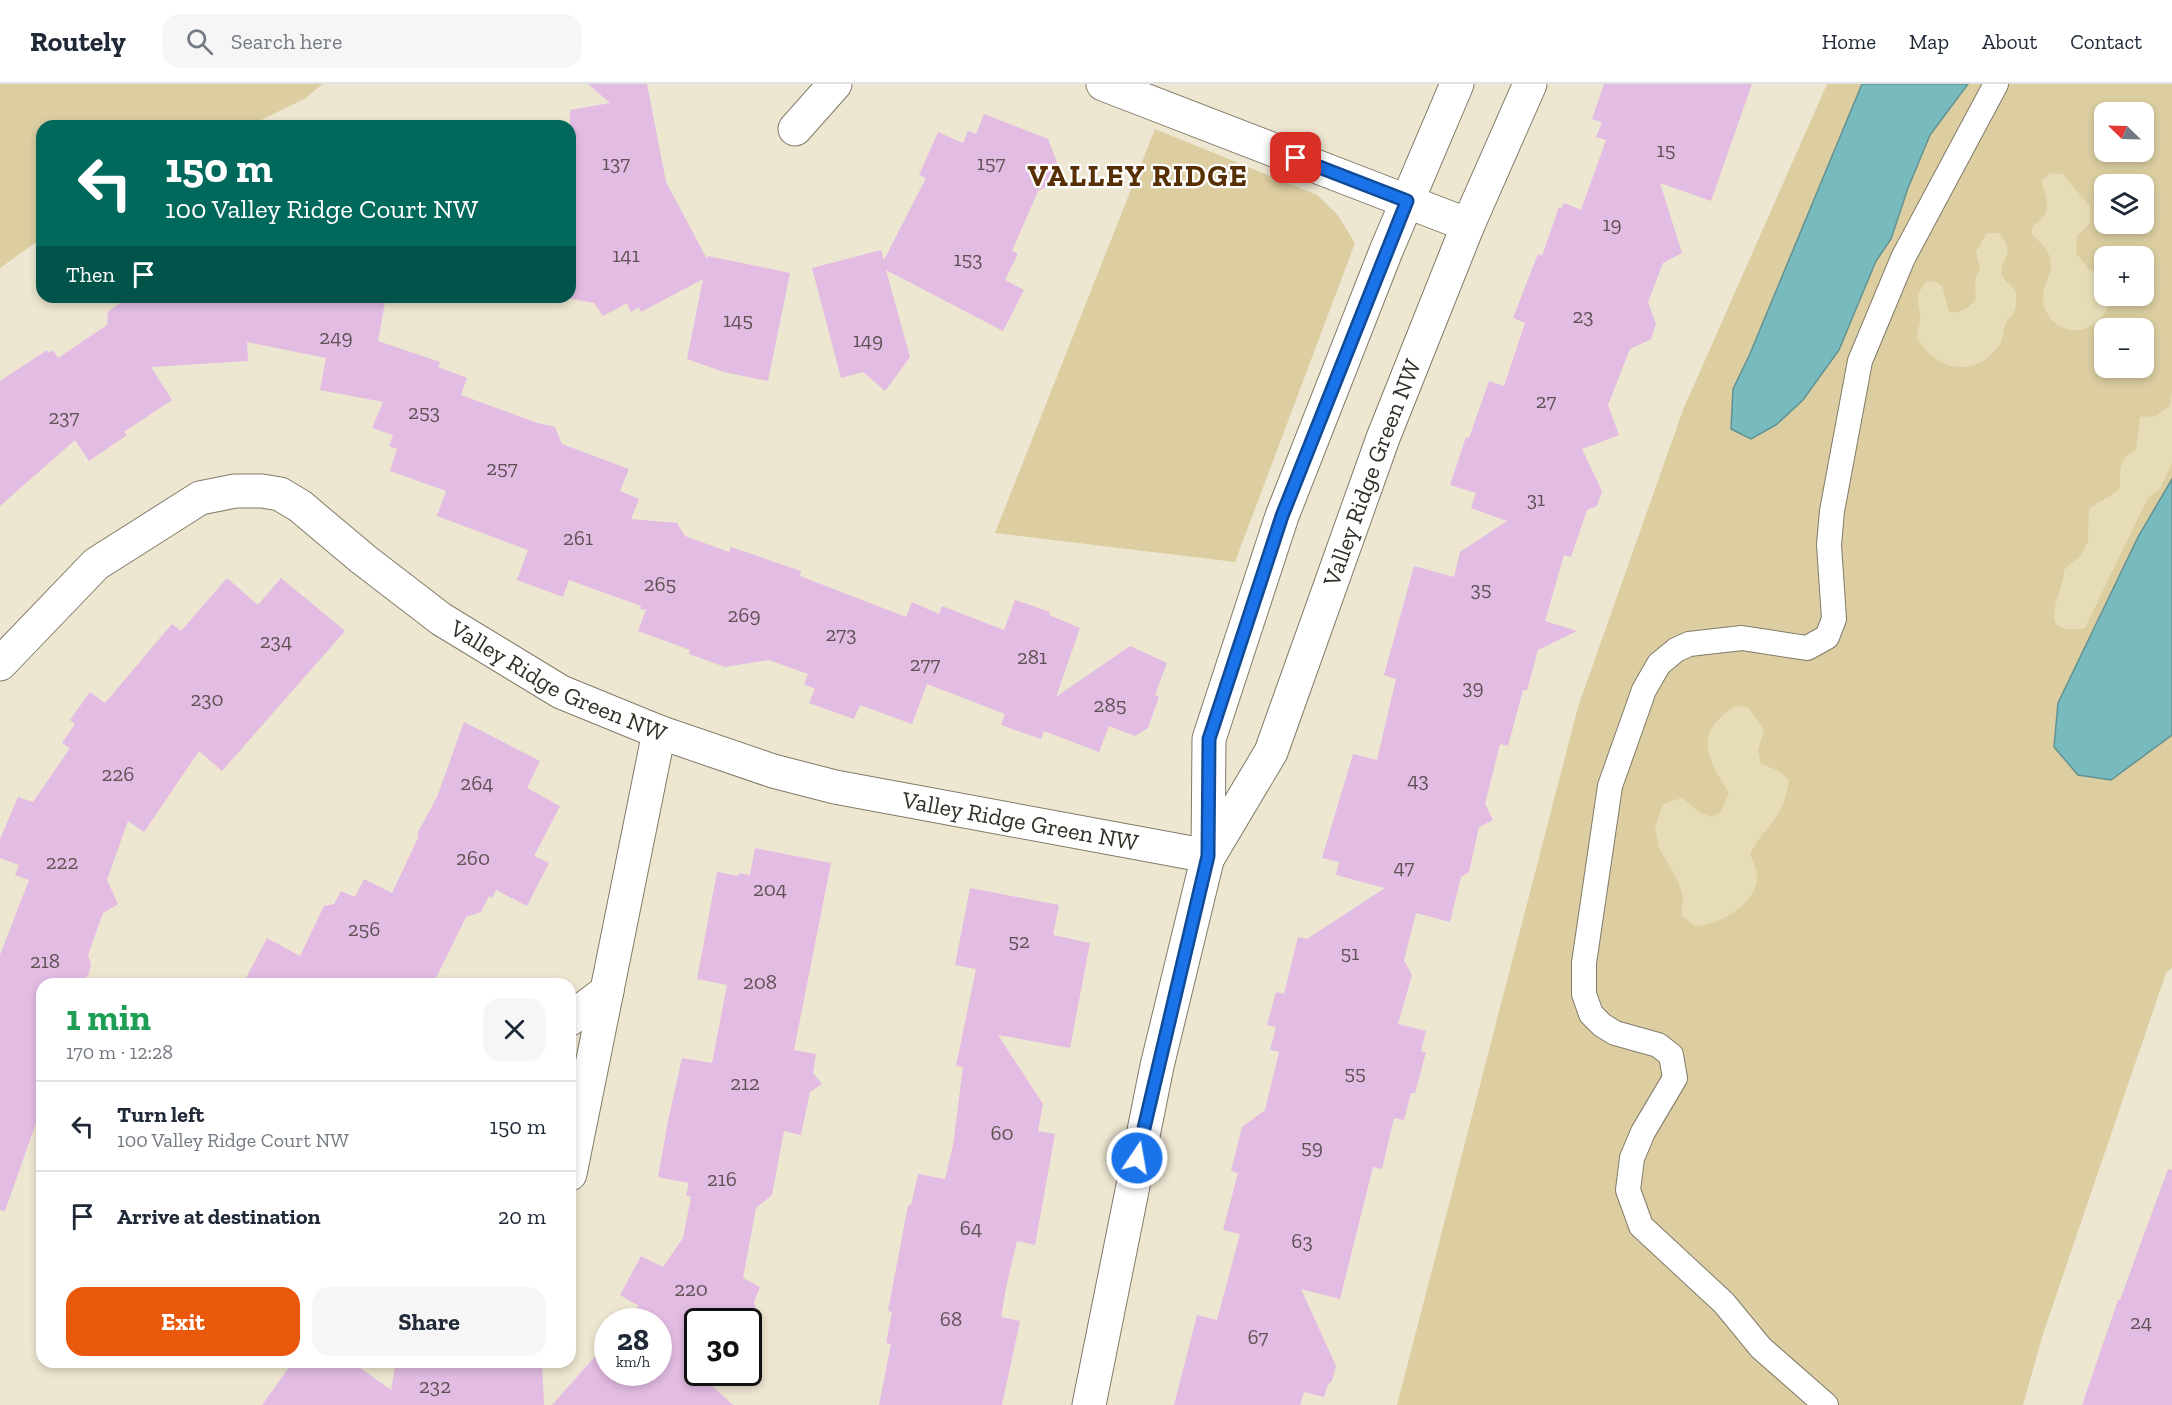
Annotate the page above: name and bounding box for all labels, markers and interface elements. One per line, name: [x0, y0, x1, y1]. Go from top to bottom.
search box: [162, 14, 582, 68]
text: Routely: [30, 25, 126, 58]
icon: search: [183, 25, 216, 58]
text: Search here: [231, 28, 342, 55]
text: Home: [1822, 29, 1876, 54]
text: Map: [1909, 29, 1949, 54]
text: About: [1982, 29, 2037, 54]
text: Contact: [2070, 29, 2142, 54]
north arrow: [2094, 102, 2154, 162]
map controls: [2094, 102, 2154, 378]
pin: [1270, 132, 1321, 183]
house number: 15: [1657, 137, 1675, 162]
icon: arrive: [1279, 141, 1312, 174]
text: 150 m: [165, 142, 273, 193]
icon: left: [66, 144, 144, 222]
house number: 137: [602, 150, 630, 175]
house number: 157: [977, 150, 1005, 175]
district label: VALLEY RIDGE: [1028, 158, 1248, 194]
button: layers: [2094, 174, 2154, 234]
text: 100 Valley Ridge Court NW: [165, 193, 478, 225]
house number: 19: [1602, 211, 1622, 236]
house number: 141: [612, 242, 640, 267]
house number: 153: [953, 246, 983, 271]
button: +: [2094, 246, 2154, 306]
icon: arrive: [127, 258, 160, 291]
text: Then: [66, 261, 115, 288]
house number: 23: [1572, 303, 1594, 328]
house number: 145: [723, 307, 753, 332]
button: −: [2094, 318, 2154, 378]
house number: 249: [319, 324, 353, 349]
house number: 149: [853, 327, 883, 352]
street label: Valley Ridge Green NW: [1316, 354, 1427, 591]
house number: 27: [1536, 388, 1556, 413]
house number: 253: [408, 399, 440, 424]
house number: 237: [49, 404, 80, 429]
house number: 257: [486, 455, 518, 480]
house number: 31: [1527, 486, 1545, 511]
house number: 261: [563, 525, 593, 550]
house number: 265: [644, 571, 676, 596]
house number: 35: [1470, 576, 1492, 601]
house number: 269: [727, 602, 761, 627]
street label: Valley Ridge Green NW: [444, 613, 671, 748]
house number: 273: [826, 621, 856, 646]
house number: 234: [260, 628, 292, 653]
house number: 281: [1017, 644, 1047, 669]
house number: 277: [910, 651, 940, 676]
house number: 39: [1462, 674, 1484, 699]
house number: 230: [190, 686, 224, 711]
house number: 285: [1094, 692, 1126, 717]
house number: 226: [102, 761, 134, 786]
house number: 43: [1407, 767, 1429, 792]
house number: 264: [460, 770, 494, 795]
street label: Valley Ridge Green NW: [899, 785, 1141, 857]
house number: 260: [456, 845, 490, 870]
house number: 222: [46, 849, 78, 874]
house number: 47: [1394, 854, 1415, 879]
house number: 204: [753, 876, 787, 901]
house number: 256: [348, 916, 380, 941]
house number: 52: [1008, 928, 1030, 953]
house number: 51: [1341, 940, 1359, 965]
house number: 218: [30, 948, 60, 973]
house number: 208: [743, 969, 777, 994]
text: 1 min: [66, 996, 151, 1039]
button: close: [483, 998, 546, 1061]
text: 170 m · 12:28: [66, 1040, 173, 1064]
house number: 55: [1344, 1060, 1366, 1085]
house number: 212: [730, 1070, 760, 1095]
text: Turn left: [117, 1101, 204, 1128]
icon: left: [66, 1110, 99, 1143]
text: 150 m: [490, 1113, 546, 1140]
house number: 60: [990, 1120, 1014, 1145]
position arrow: [1105, 1126, 1169, 1190]
text: 100 Valley Ridge Court NW: [117, 1128, 349, 1152]
house number: 59: [1301, 1134, 1323, 1159]
house number: 216: [707, 1166, 737, 1191]
icon: arrive: [66, 1200, 99, 1233]
text: Arrive at destination: [117, 1203, 320, 1230]
text: 20 m: [498, 1203, 546, 1230]
house number: 64: [960, 1215, 982, 1240]
house number: 63: [1291, 1228, 1313, 1253]
house number: 220: [674, 1276, 708, 1301]
button: Exit: [66, 1287, 300, 1356]
button: Share: [312, 1287, 546, 1356]
house number: 68: [940, 1306, 962, 1331]
speed limit sign: 30: [684, 1308, 762, 1386]
house number: 24: [2130, 1309, 2152, 1334]
text: 28: [617, 1322, 649, 1358]
house number: 67: [1247, 1324, 1269, 1349]
text: km/h: [616, 1353, 650, 1371]
house number: 232: [419, 1373, 451, 1398]

